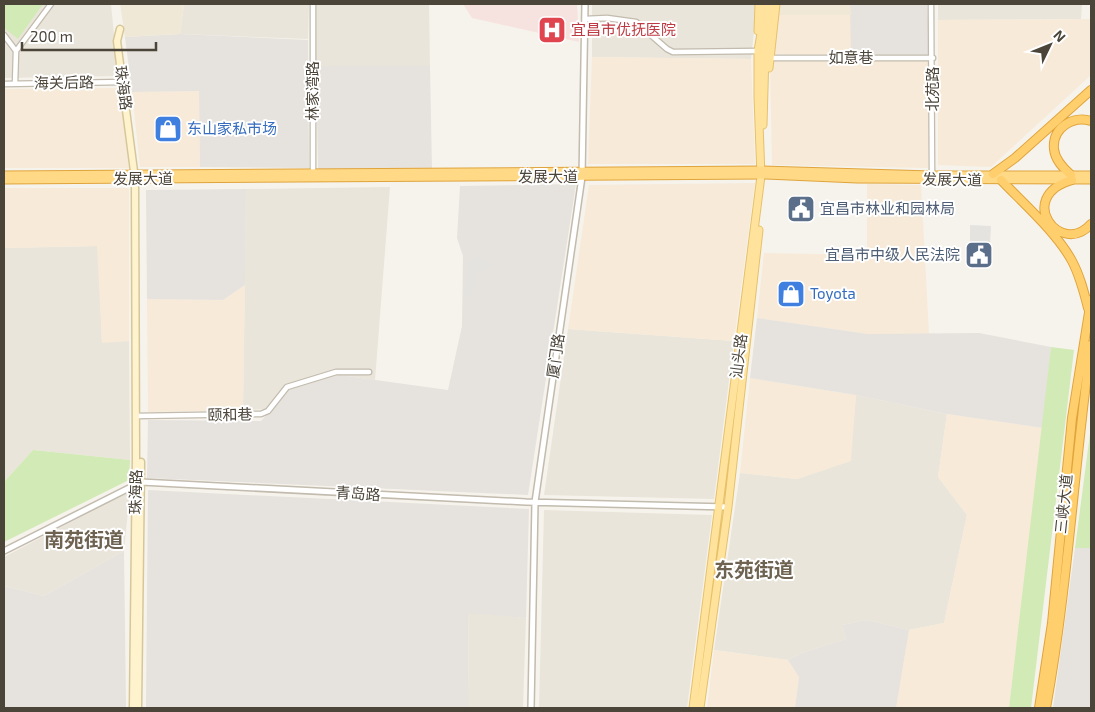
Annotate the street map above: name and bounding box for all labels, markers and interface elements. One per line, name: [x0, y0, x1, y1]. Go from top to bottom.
hospital icon: 宜昌市优抚医院: [537, 15, 567, 45]
scale bar: [22, 20, 156, 52]
place label: 宜昌市优抚医院: [571, 20, 676, 38]
north arrow: [1025, 20, 1075, 70]
text: N: [1050, 26, 1070, 45]
text: 200 m: [30, 27, 73, 45]
street label: 如意巷: [828, 48, 874, 66]
street label: 林家湾路: [303, 61, 321, 121]
street label: 珠海路: [112, 64, 136, 111]
street label: 北苑路: [923, 66, 941, 112]
street label: 海关后路: [34, 72, 94, 92]
shop icon: 东山家私市场: [153, 114, 183, 144]
place label: 东山家私市场: [187, 119, 277, 137]
street label: 发展大道: [518, 167, 578, 185]
street label: 发展大道: [113, 169, 173, 187]
street label: 发展大道: [922, 169, 982, 189]
public building icon: 宜昌市林业和园林局: [786, 194, 816, 224]
place label: 宜昌市林业和园林局: [820, 199, 955, 217]
public building icon: 宜昌市中级人民法院: [964, 240, 994, 270]
place label: 宜昌市中级人民法院: [825, 245, 960, 263]
shop icon: Toyota: [776, 279, 806, 309]
place label: Toyota: [810, 284, 856, 302]
street label: 厦门路: [543, 332, 567, 379]
street label: 汕头路: [726, 332, 750, 379]
street label: 颐和巷: [207, 405, 253, 423]
street label: 珠海路: [126, 469, 144, 515]
street label: 三峡大道: [1051, 473, 1075, 535]
street label: 青岛路: [335, 483, 381, 503]
district label: 南苑街道: [44, 527, 124, 551]
district label: 东苑街道: [714, 557, 794, 581]

